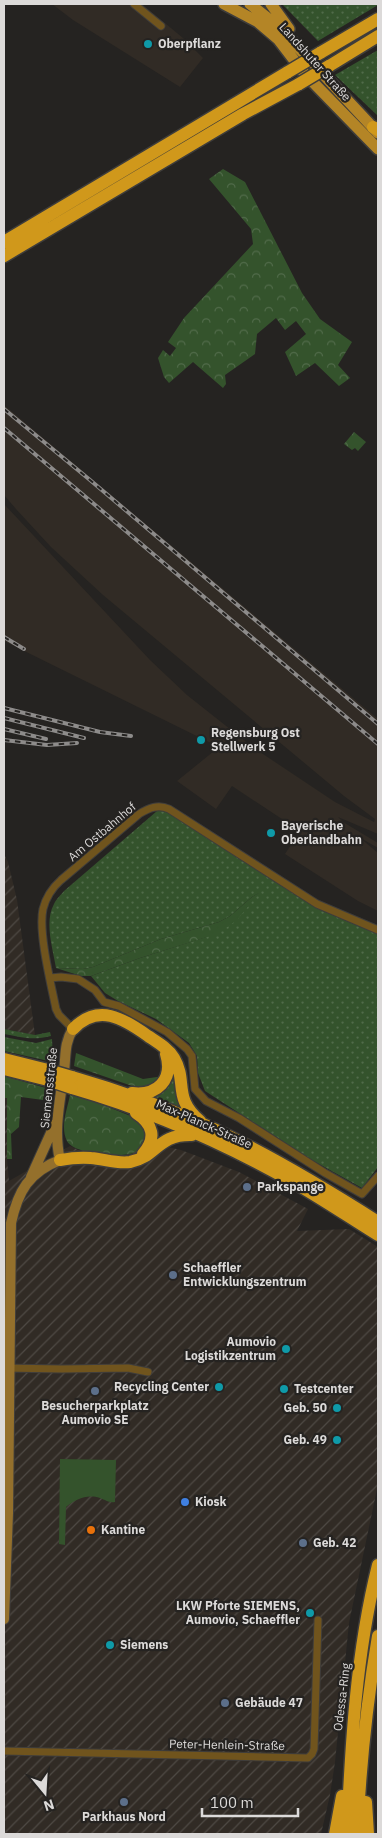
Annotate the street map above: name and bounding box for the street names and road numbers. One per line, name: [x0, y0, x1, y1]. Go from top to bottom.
street label: Landshuter Straße: [276, 20, 355, 104]
street label: Am Ostbahnhof: [65, 799, 139, 864]
street label: Siemensstraße: [37, 1046, 60, 1129]
street label: Max-Planck-Straße: [154, 1096, 255, 1151]
street label: Odessa-Ring: [330, 1661, 353, 1732]
street label: Peter-Henlein-Straße: [169, 1736, 285, 1753]

